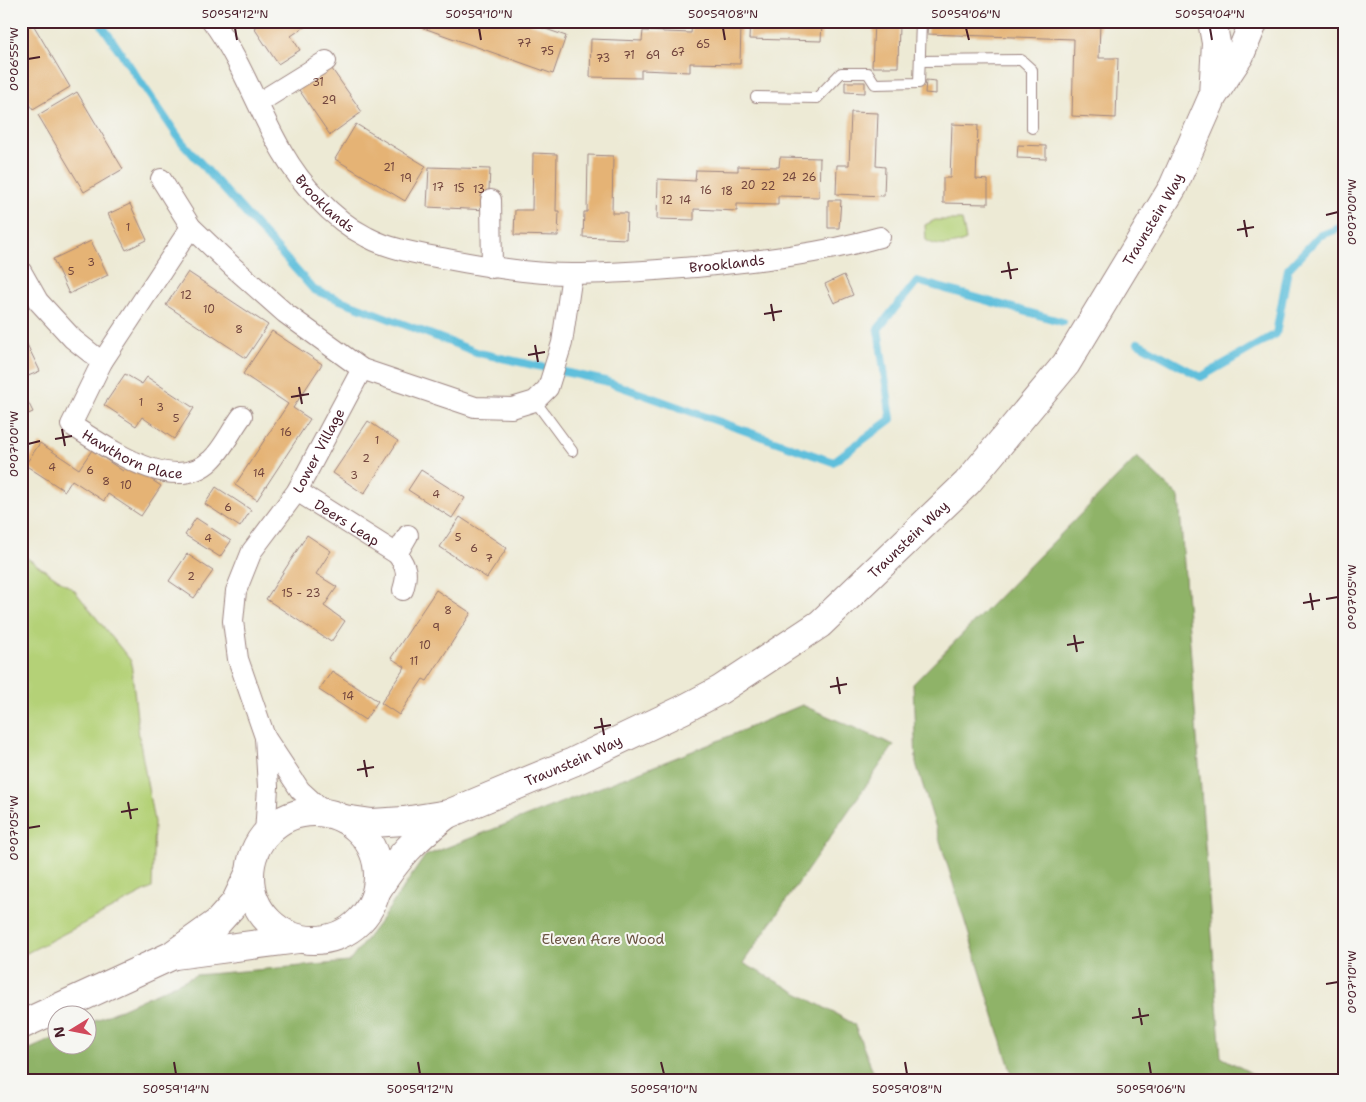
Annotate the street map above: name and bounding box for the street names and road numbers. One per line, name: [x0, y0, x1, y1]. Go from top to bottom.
street label: Traunstein Way: [1118, 170, 1187, 269]
street label: Brooklands: [291, 171, 358, 236]
street label: Brooklands: [688, 251, 766, 276]
street label: Lower Village: [289, 405, 349, 496]
street label: Hawthorn Place: [79, 425, 183, 482]
street label: Deers Leap: [311, 495, 383, 550]
street label: Traunstein Way: [864, 497, 952, 582]
street label: Traunstein Way: [522, 731, 625, 790]

